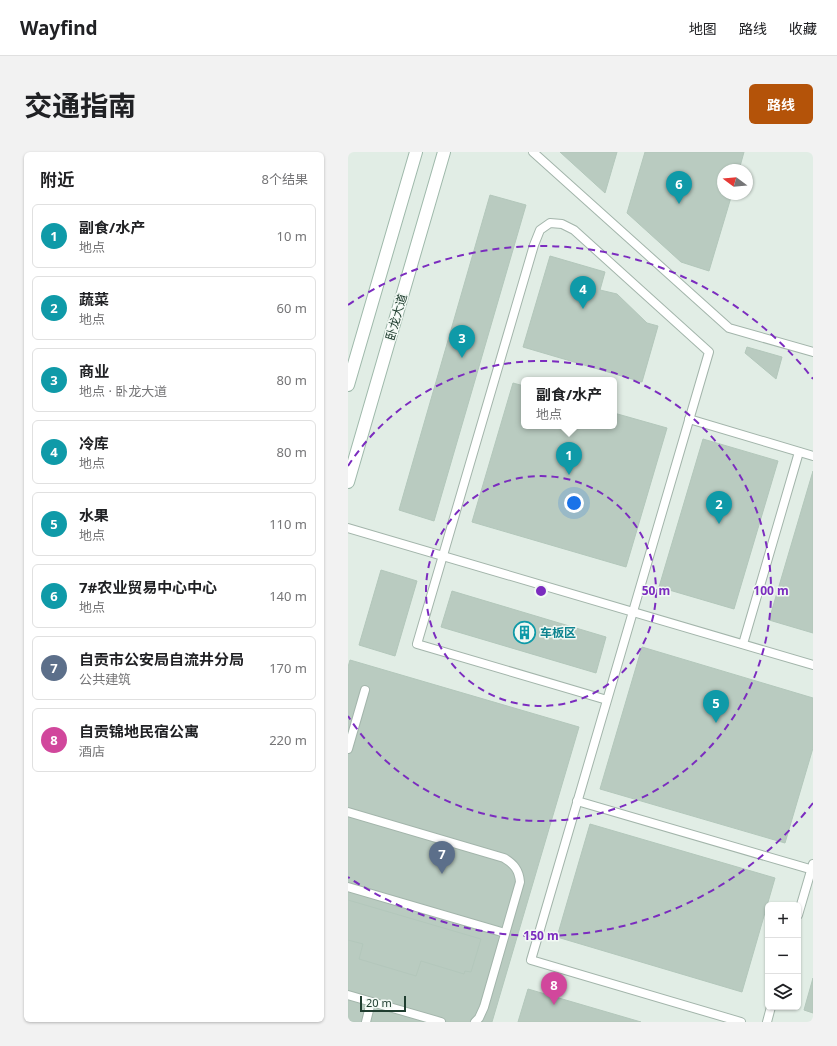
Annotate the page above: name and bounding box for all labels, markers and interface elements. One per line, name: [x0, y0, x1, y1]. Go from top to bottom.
text: Wayfind: [20, 15, 98, 41]
text: 地图: [689, 19, 717, 38]
text: 路线: [739, 19, 767, 38]
text: 收藏: [789, 19, 817, 38]
button: 路线: [749, 84, 813, 124]
text: 交通指南: [24, 86, 136, 124]
north arrow: [717, 164, 753, 200]
text: 附近: [40, 168, 74, 191]
text: 8个结果: [262, 170, 308, 188]
pin: 6: [666, 171, 692, 204]
text: 副食/水产: [79, 217, 145, 237]
text: 1: [50, 227, 58, 245]
text: 10 m: [277, 227, 307, 245]
text: 地点: [79, 238, 105, 256]
pin: 4: [570, 276, 596, 309]
text: 蔬菜: [79, 289, 109, 309]
street label: 卧龙大道: [381, 292, 411, 342]
text: 2: [50, 299, 58, 317]
text: 60 m: [277, 299, 307, 317]
text: 地点: [79, 310, 105, 328]
pin: 3: [449, 325, 475, 358]
text: 商业: [79, 361, 109, 381]
text: 3: [50, 371, 58, 389]
text: 80 m: [277, 371, 307, 389]
popup: [521, 377, 617, 429]
text: 地点 · 卧龙大道: [79, 382, 167, 400]
text: 副食/水产: [536, 384, 602, 404]
text: 地点: [536, 405, 562, 423]
text: 冷库: [79, 433, 109, 453]
pin: 1: [556, 442, 582, 475]
text: 4: [50, 443, 58, 461]
text: 80 m: [277, 443, 307, 461]
text: 地点: [79, 454, 105, 472]
pin: 2: [706, 491, 732, 524]
your location: [564, 493, 584, 513]
text: 水果: [79, 505, 109, 525]
text: 5: [50, 515, 58, 533]
text: 110 m: [269, 515, 307, 533]
text: 地点: [79, 526, 105, 544]
text: 7#农业贸易中心中心: [79, 577, 217, 597]
text: 50 m: [642, 582, 670, 599]
text: 100 m: [753, 582, 789, 599]
centre of rings: [534, 584, 548, 598]
text: 6: [50, 587, 58, 605]
text: 140 m: [269, 587, 307, 605]
text: 地点: [79, 598, 105, 616]
building icon: 车板区: [511, 619, 537, 645]
place label: 车板区: [540, 624, 576, 641]
text: 自贡市公安局自流井分局: [79, 649, 244, 669]
text: 7: [50, 659, 58, 677]
text: 170 m: [269, 659, 307, 677]
text: 公共建筑: [79, 670, 131, 688]
pin: 5: [703, 690, 729, 723]
text: 自贡锦地民宿公寓: [79, 721, 199, 741]
text: 8: [50, 731, 58, 749]
text: 220 m: [269, 731, 307, 749]
text: 酒店: [79, 742, 105, 760]
pin: 7: [429, 841, 455, 874]
map controls: [765, 902, 801, 1010]
button: +: [765, 902, 801, 938]
text: 150 m: [523, 927, 559, 944]
button: −: [765, 938, 801, 974]
pin: 8: [541, 972, 567, 1005]
button: layers: [765, 974, 801, 1010]
scale bar: [360, 994, 406, 1013]
text: 20 m: [366, 995, 392, 1010]

